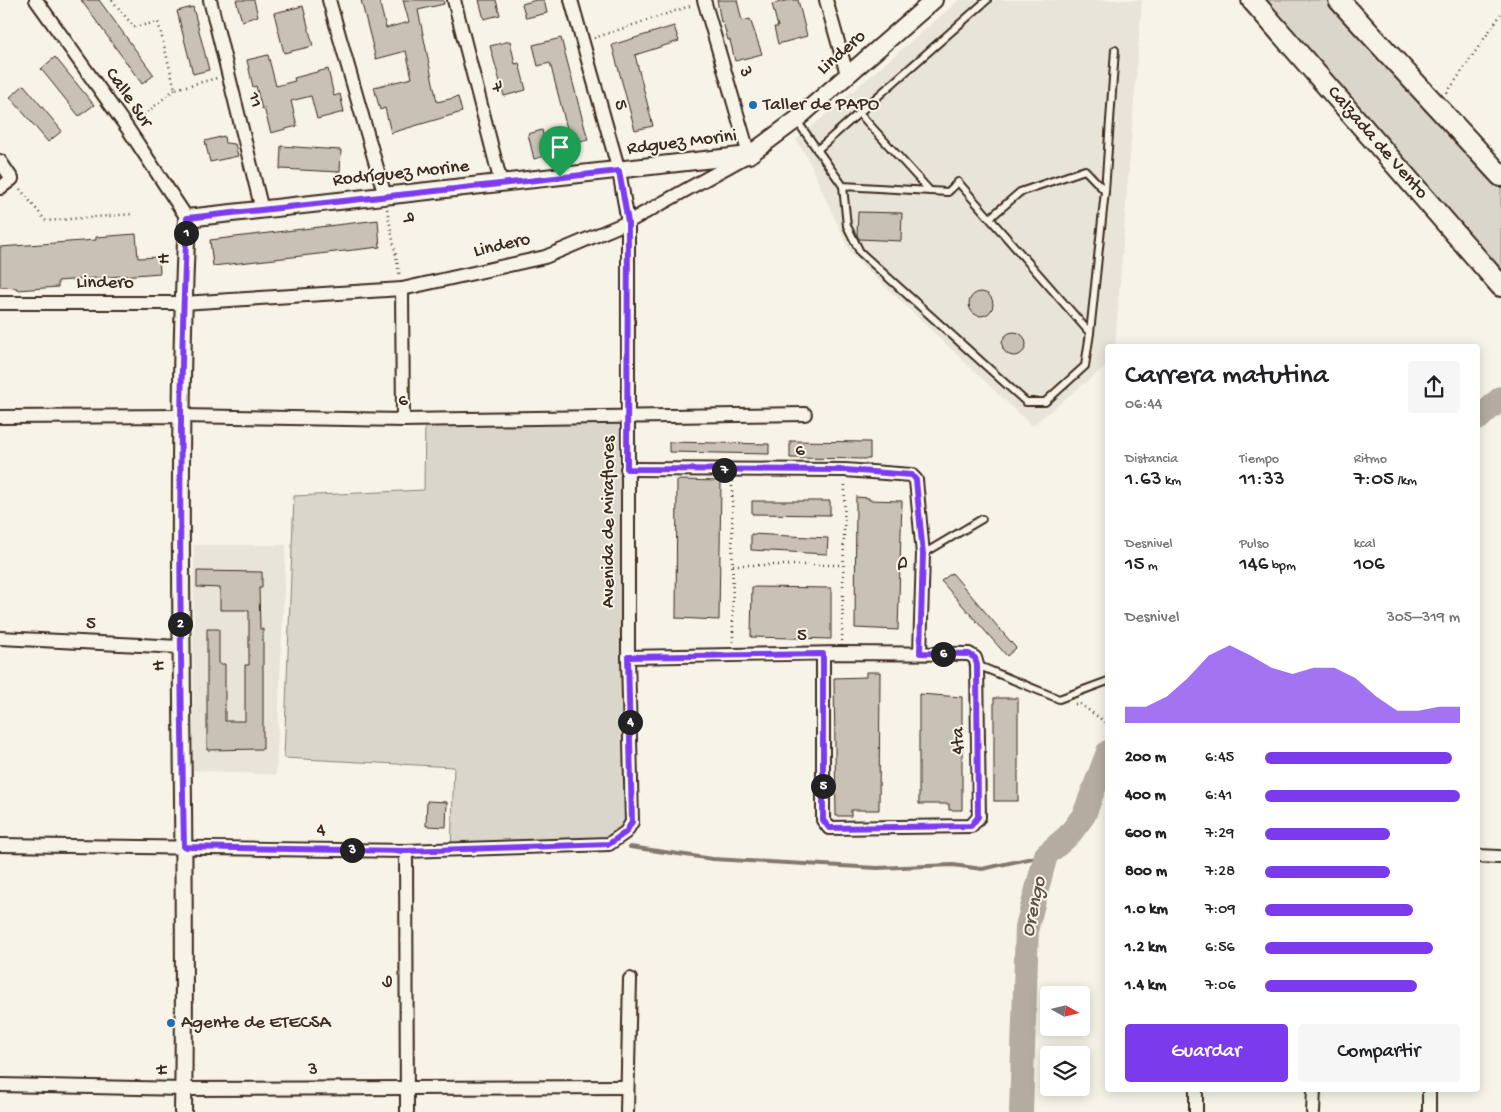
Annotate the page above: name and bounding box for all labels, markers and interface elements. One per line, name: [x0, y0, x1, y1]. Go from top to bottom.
street label: Lindero: [813, 25, 871, 81]
street label: 3: [732, 63, 757, 80]
street label: Calle Sur: [99, 64, 158, 134]
street label: 7: [483, 78, 509, 96]
street label: Calzada de Vento: [1322, 82, 1433, 204]
street label: 11: [241, 89, 267, 110]
place label: Taller de PAPO: [762, 94, 880, 117]
street label: 5: [608, 97, 632, 113]
marker: Taller de PAPO: [747, 99, 759, 111]
street label: Rdguez Morini: [626, 125, 738, 161]
pin: [539, 126, 581, 177]
icon: arrive: [546, 133, 574, 161]
street label: Rodríguez Morine: [332, 155, 470, 193]
street label: 9: [396, 210, 420, 225]
pin: 1: [174, 220, 198, 246]
text: 1: [184, 225, 189, 242]
street label: Lindero: [471, 228, 533, 264]
street label: H: [153, 253, 177, 265]
street label: Lindero: [76, 272, 134, 295]
text: Carrera matutina: [1125, 360, 1328, 393]
button: share: [1408, 361, 1460, 413]
street label: 6: [398, 390, 408, 413]
text: 06:44: [1125, 396, 1162, 415]
street label: Avenida de Miraflores: [598, 435, 621, 608]
street label: 6: [795, 440, 805, 463]
text: Distancia: [1125, 451, 1178, 468]
text: Tiempo: [1239, 451, 1279, 468]
text: Ritmo: [1354, 451, 1387, 468]
pin: 7: [712, 458, 736, 482]
text: 7: [721, 462, 728, 479]
text: 1.63: [1125, 468, 1162, 493]
text: 11:33: [1239, 468, 1285, 493]
text: 7:05: [1354, 468, 1394, 493]
text: km: [1162, 473, 1181, 490]
text: /km: [1394, 473, 1417, 490]
text: Desnivel: [1125, 536, 1173, 553]
text: Pulso: [1239, 536, 1269, 553]
text: kcal: [1354, 536, 1376, 553]
text: 15: [1125, 553, 1145, 578]
text: 146: [1239, 553, 1268, 578]
text: 106: [1354, 553, 1385, 578]
street label: D: [892, 556, 915, 571]
text: m: [1145, 558, 1158, 575]
text: bpm: [1268, 558, 1296, 575]
text: Desnivel: [1125, 609, 1179, 628]
text: 305–319 m: [1386, 609, 1460, 628]
street label: 5: [85, 612, 97, 636]
pin: 2: [168, 612, 192, 636]
text: 2: [177, 616, 184, 633]
street label: 5: [797, 624, 807, 648]
pin: 6: [930, 642, 956, 666]
text: 6: [940, 646, 947, 663]
street label: H: [148, 660, 172, 672]
pin: 4: [618, 710, 642, 734]
text: 4: [627, 714, 634, 731]
street label: 4ta: [947, 726, 971, 755]
text: 200 m: [1125, 749, 1166, 768]
text: 6:45: [1205, 749, 1234, 768]
pin: 5: [810, 774, 836, 798]
text: 5: [820, 778, 827, 795]
text: 400 m: [1125, 787, 1166, 806]
text: 6:41: [1205, 787, 1232, 806]
street label: 4: [316, 819, 326, 843]
text: 600 m: [1125, 825, 1166, 844]
text: 7:29: [1205, 825, 1234, 844]
pin: 3: [340, 838, 364, 862]
text: 3: [349, 842, 356, 859]
text: 800 m: [1125, 863, 1167, 882]
text: 7:28: [1205, 863, 1235, 882]
water label: Orengo: [1017, 873, 1053, 939]
text: 1.0 km: [1125, 901, 1168, 920]
text: 7:09: [1205, 901, 1235, 920]
text: 1.2 km: [1125, 939, 1167, 958]
text: 6:56: [1205, 939, 1235, 958]
street label: G: [377, 975, 400, 988]
text: 1.4 km: [1125, 977, 1166, 996]
text: 7:06: [1205, 977, 1236, 996]
north arrow: [1040, 986, 1090, 1036]
map controls: [1040, 986, 1090, 1096]
place label: Agente de ETECSA: [181, 1012, 332, 1035]
marker: Agente de ETECSA: [165, 1017, 177, 1029]
button: Guardar: [1125, 1024, 1288, 1082]
button: Compartir: [1298, 1024, 1460, 1082]
button: layers: [1040, 1046, 1090, 1096]
street label: 3: [307, 1059, 318, 1082]
street label: H: [152, 1064, 175, 1075]

